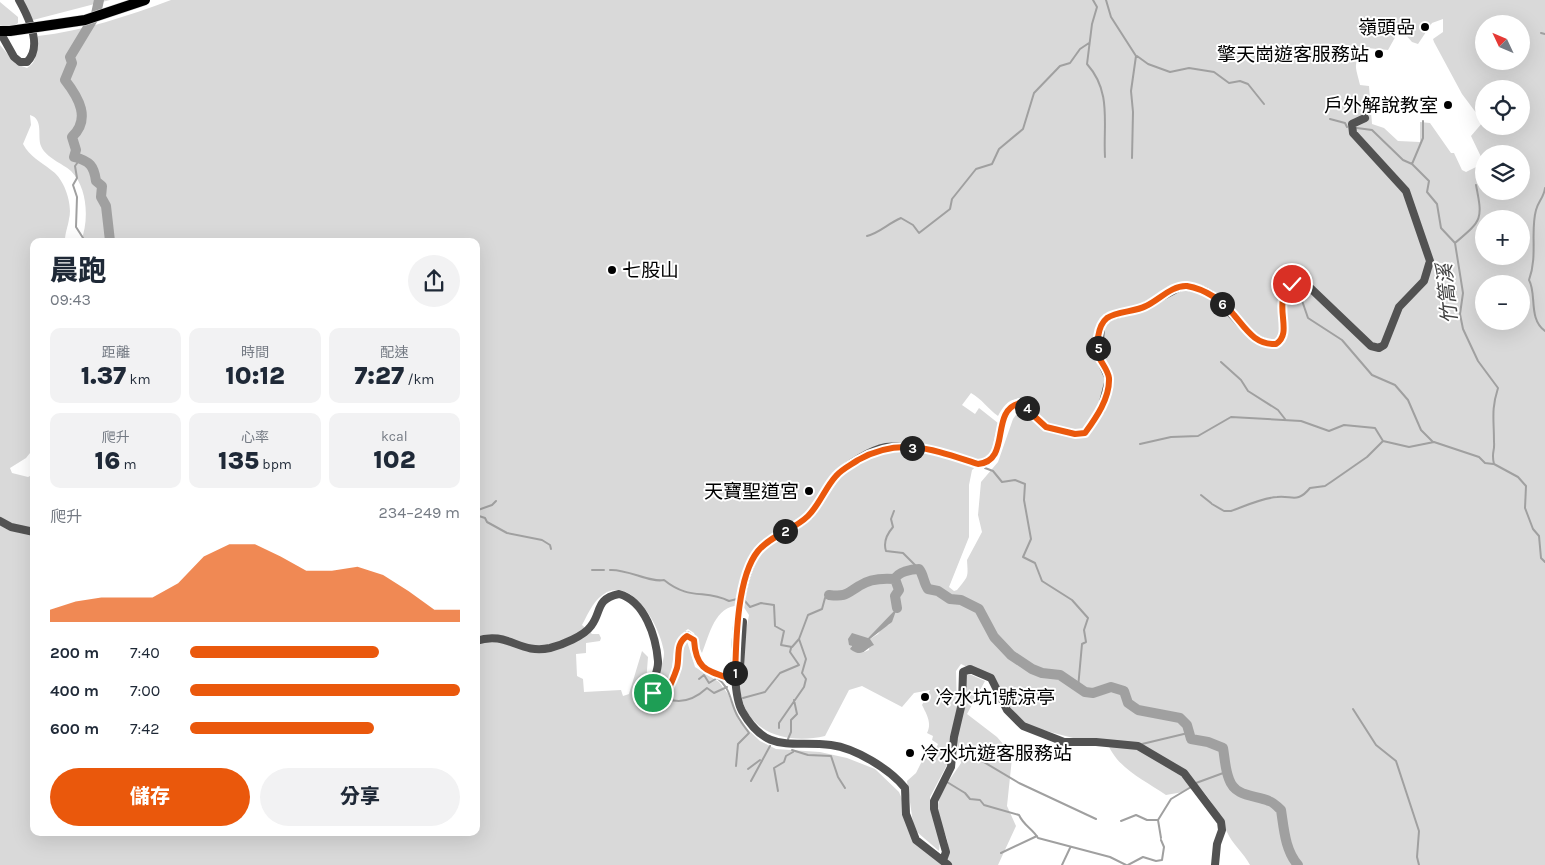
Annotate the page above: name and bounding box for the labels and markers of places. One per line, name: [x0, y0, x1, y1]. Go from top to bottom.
place label: 嶺頭喦: [1358, 17, 1415, 39]
marker: 嶺頭喦: [1419, 21, 1431, 33]
place label: 擎天崗遊客服務站: [1217, 44, 1369, 66]
marker: 擎天崗遊客服務站: [1373, 48, 1385, 60]
place label: 戶外解說教室: [1324, 95, 1438, 117]
marker: 戶外解說教室: [1442, 99, 1454, 111]
place label: 七股山: [622, 260, 679, 282]
pin: [1271, 263, 1313, 305]
marker: 七股山: [606, 264, 618, 276]
pin: 6: [1210, 292, 1234, 316]
pin: 5: [1086, 336, 1110, 360]
pin: 4: [1014, 396, 1040, 420]
pin: 3: [900, 436, 924, 460]
place label: 天寶聖道宮: [704, 481, 799, 503]
marker: 天寶聖道宮: [803, 485, 815, 497]
pin: 2: [772, 518, 798, 544]
pin: 1: [722, 660, 748, 686]
pin: [632, 672, 674, 714]
place label: 冷水坑1號涼亭: [935, 687, 1055, 709]
marker: 冷水坑1號涼亭: [919, 691, 931, 703]
place label: 冷水坑遊客服務站: [920, 743, 1072, 765]
marker: 冷水坑遊客服務站: [904, 747, 916, 759]

